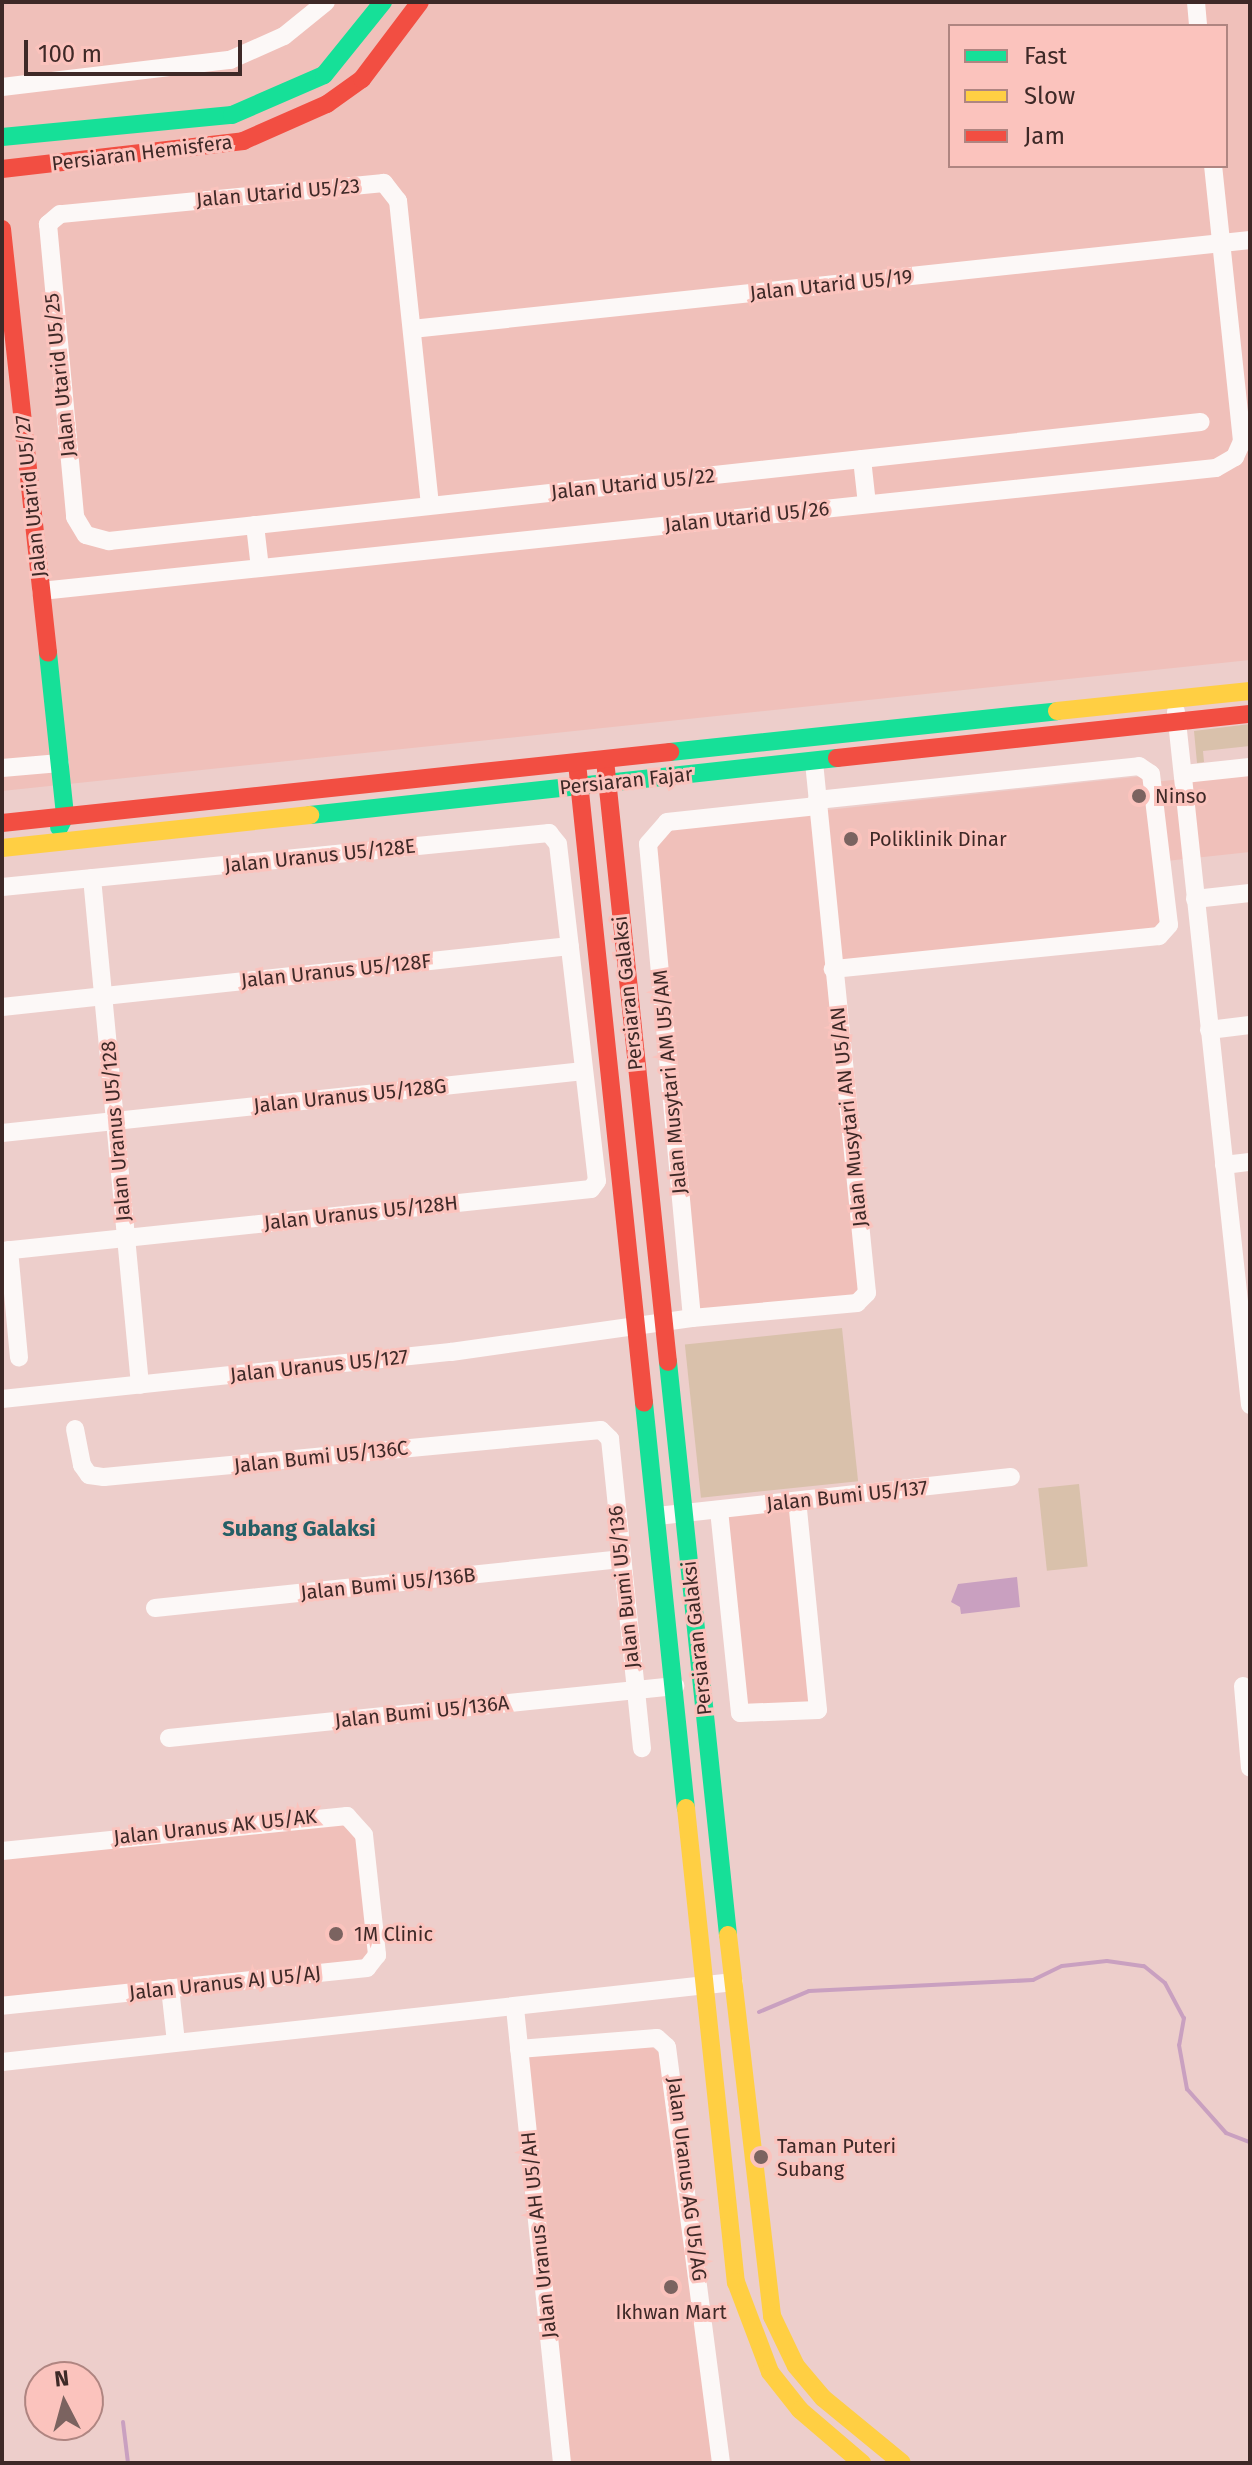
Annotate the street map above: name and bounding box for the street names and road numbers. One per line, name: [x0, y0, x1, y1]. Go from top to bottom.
street label: Persiaran Hemisfera: [50, 130, 234, 176]
street label: Jalan Utarid U5/23: [195, 174, 361, 212]
street label: Jalan Utarid U5/19: [748, 265, 914, 305]
street label: Jalan Utarid U5/25: [39, 292, 81, 458]
street label: Jalan Utarid U5/27: [11, 414, 51, 578]
street label: Jalan Utarid U5/22: [550, 463, 716, 505]
street label: Jalan Utarid U5/26: [664, 496, 830, 538]
street label: Persiaran Fajar: [558, 762, 694, 800]
street label: Jalan Uranus U5/128E: [223, 834, 417, 878]
street label: Persiaran Galaksi: [608, 915, 648, 1071]
street label: Jalan Uranus U5/128F: [240, 949, 432, 993]
street label: Jalan Musytari AM U5/AM: [648, 969, 692, 1195]
street label: Jalan Musytari AN U5/AN: [825, 1006, 873, 1228]
street label: Jalan Uranus U5/128: [96, 1040, 136, 1222]
street label: Jalan Uranus U5/128G: [252, 1074, 448, 1118]
street label: Jalan Uranus U5/128H: [263, 1191, 459, 1235]
street label: Jalan Uranus U5/127: [229, 1345, 409, 1387]
street label: Jalan Bumi U5/136C: [233, 1436, 409, 1478]
street label: Jalan Bumi U5/137: [765, 1476, 929, 1516]
street label: Jalan Bumi U5/136: [604, 1504, 644, 1670]
street label: Persiaran Galaksi: [677, 1560, 717, 1716]
street label: Jalan Bumi U5/136B: [299, 1563, 477, 1605]
street label: Jalan Bumi U5/136A: [334, 1691, 510, 1733]
street label: Jalan Uranus AK U5/AK: [112, 1804, 318, 1850]
street label: Jalan Uranus AJ U5/AJ: [128, 1961, 322, 2005]
street label: Jalan Uranus AG U5/AG: [663, 2076, 711, 2282]
street label: Jalan Uranus AH U5/AH: [516, 2130, 562, 2340]

